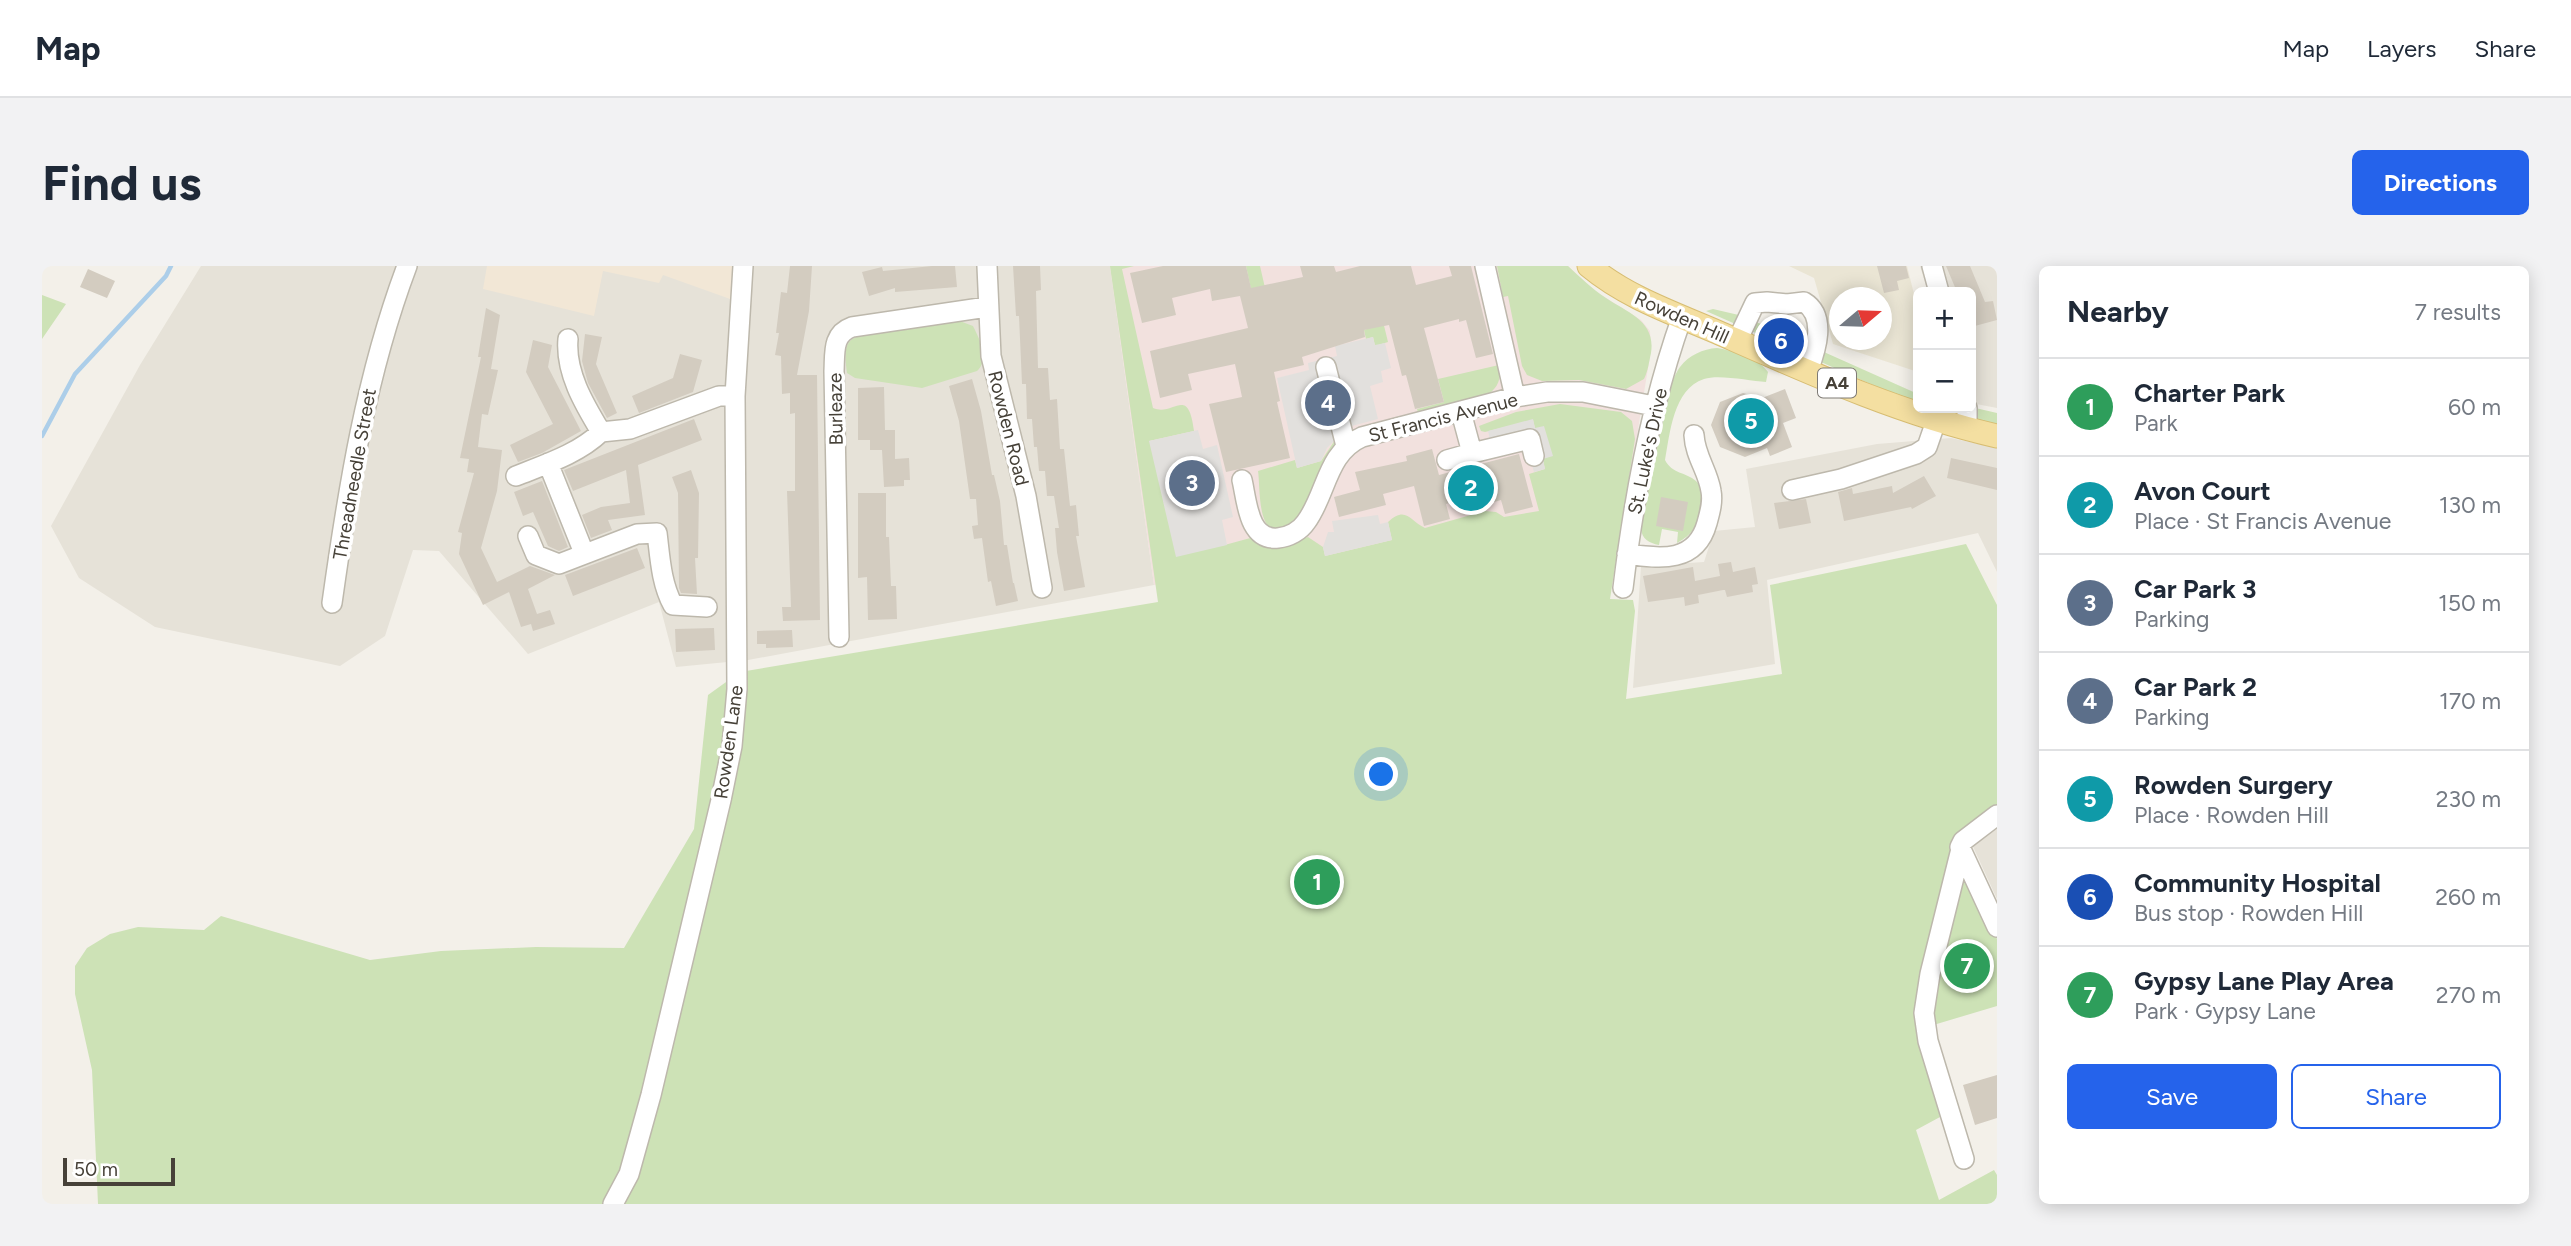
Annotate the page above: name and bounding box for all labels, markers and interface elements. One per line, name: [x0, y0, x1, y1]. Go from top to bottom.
text: Map: [35, 29, 101, 68]
text: Map: [2282, 34, 2329, 63]
text: Layers: [2367, 34, 2436, 63]
text: Share: [2474, 34, 2536, 63]
button: Directions: [2352, 150, 2529, 215]
text: Find us: [42, 153, 201, 212]
street label: Rowden Hill: [1631, 286, 1733, 349]
north arrow: [1829, 287, 1892, 350]
map controls: [1913, 287, 1976, 413]
button: +: [1913, 287, 1976, 350]
text: Nearby: [2067, 293, 2169, 330]
text: 7 results: [2415, 298, 2501, 326]
pin: 6: [1758, 315, 1804, 367]
button: −: [1913, 350, 1976, 413]
street label: Rowden Road: [983, 368, 1034, 488]
road number: A4: [1818, 369, 1856, 398]
street label: Burleaze: [823, 372, 848, 445]
pin: 4: [1305, 377, 1351, 429]
text: Charter Park: [2134, 377, 2285, 409]
street label: St. Luke's Drive: [1623, 386, 1672, 516]
street label: Threadneedle Street: [328, 387, 381, 562]
street label: St Francis Avenue: [1366, 388, 1520, 447]
text: 1: [2085, 393, 2095, 421]
text: 60 m: [2448, 393, 2501, 421]
pin: 5: [1728, 395, 1774, 447]
text: Park: [2134, 409, 2178, 437]
pin: 3: [1169, 457, 1215, 509]
pin: 2: [1448, 462, 1494, 514]
text: Avon Court: [2134, 475, 2271, 507]
text: 2: [2083, 491, 2097, 519]
text: 130 m: [2439, 491, 2501, 519]
text: Place · St Francis Avenue: [2134, 507, 2391, 535]
text: Car Park 3: [2134, 573, 2257, 605]
text: 3: [2084, 589, 2096, 617]
text: 150 m: [2438, 589, 2501, 617]
text: Parking: [2134, 605, 2209, 633]
text: Car Park 2: [2134, 671, 2257, 703]
street label: Rowden Lane: [709, 684, 748, 800]
text: 4: [2083, 687, 2097, 715]
text: 170 m: [2439, 687, 2501, 715]
text: Parking: [2134, 703, 2209, 731]
your location: [1364, 757, 1398, 791]
text: Rowden Surgery: [2134, 769, 2333, 801]
text: 5: [2083, 785, 2097, 813]
text: 230 m: [2436, 785, 2501, 813]
text: Place · Rowden Hill: [2134, 801, 2329, 829]
pin: 1: [1294, 856, 1340, 908]
text: Community Hospital: [2134, 867, 2381, 899]
text: 6: [2083, 883, 2097, 911]
text: 260 m: [2435, 883, 2501, 911]
text: Bus stop · Rowden Hill: [2134, 899, 2363, 927]
pin: 7: [1944, 940, 1990, 992]
text: Gypsy Lane Play Area: [2134, 965, 2394, 997]
text: 7: [2084, 981, 2096, 1009]
text: 270 m: [2436, 981, 2501, 1009]
text: Park · Gypsy Lane: [2134, 997, 2316, 1025]
button: Save: [2067, 1064, 2277, 1129]
button: Share: [2291, 1064, 2501, 1129]
scale bar: [63, 1155, 175, 1187]
text: 50 m: [74, 1158, 118, 1181]

